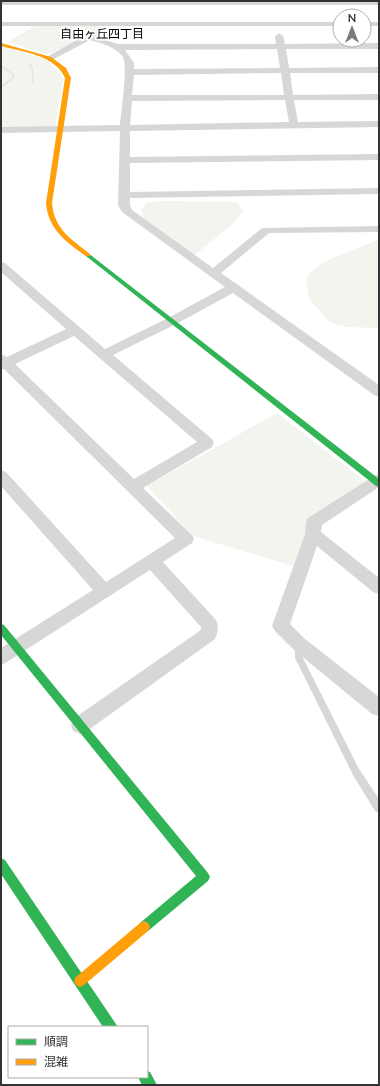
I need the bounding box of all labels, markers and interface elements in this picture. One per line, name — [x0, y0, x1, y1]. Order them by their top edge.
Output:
north arrow — [332, 8, 372, 48]
text: N — [348, 11, 356, 24]
district label: 自由ヶ丘四丁目 — [60, 26, 144, 41]
legend — [8, 1026, 148, 1078]
text: 順調 — [44, 1034, 68, 1049]
text: 混雑 — [44, 1054, 68, 1069]

